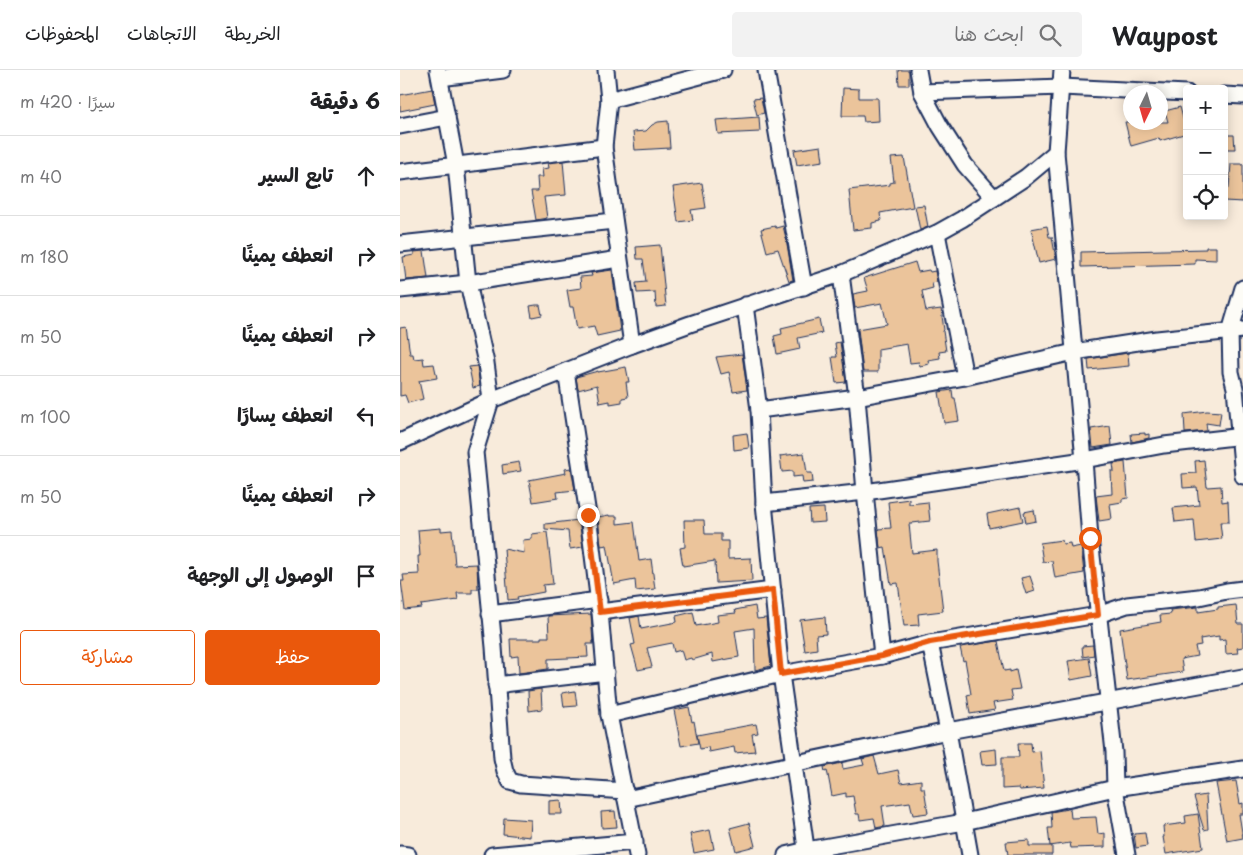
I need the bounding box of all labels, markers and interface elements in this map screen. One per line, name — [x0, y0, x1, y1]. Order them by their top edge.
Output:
search box — [732, 12, 1082, 57]
text: Waypost — [1112, 17, 1218, 53]
text: المحفوظات — [25, 19, 99, 46]
text: الاتجاهات — [127, 19, 197, 46]
text: الخريطة — [225, 19, 281, 46]
text: ابحث هنا — [954, 19, 1024, 47]
icon: search — [1036, 21, 1064, 49]
text: 6 دقيقة — [310, 84, 380, 116]
north arrow — [1123, 85, 1168, 130]
map controls — [1183, 85, 1228, 220]
button: + — [1183, 85, 1228, 130]
text: سيرًا · 420 m — [20, 89, 115, 113]
button: − — [1183, 130, 1228, 175]
text: تابع السير — [259, 160, 333, 188]
icon: ahead — [352, 162, 380, 190]
text: 40 m — [20, 164, 62, 188]
button: locate — [1183, 175, 1228, 220]
text: انعطف يمينًا — [242, 240, 333, 268]
icon: right — [352, 242, 380, 270]
text: 180 m — [20, 244, 69, 268]
text: انعطف يمينًا — [242, 320, 333, 348]
icon: right — [352, 322, 380, 350]
text: 50 m — [20, 324, 62, 348]
text: انعطف يسارًا — [237, 400, 333, 428]
icon: left — [352, 402, 380, 430]
text: 100 m — [20, 404, 70, 428]
text: انعطف يمينًا — [242, 480, 333, 508]
icon: right — [352, 482, 380, 510]
text: 50 m — [20, 484, 62, 508]
route end — [577, 504, 600, 527]
route start — [1079, 527, 1102, 550]
text: الوصول إلى الوجهة — [187, 560, 333, 588]
icon: arrive — [352, 562, 380, 590]
button: مشاركة — [20, 630, 195, 685]
button: حفظ — [205, 630, 380, 685]

